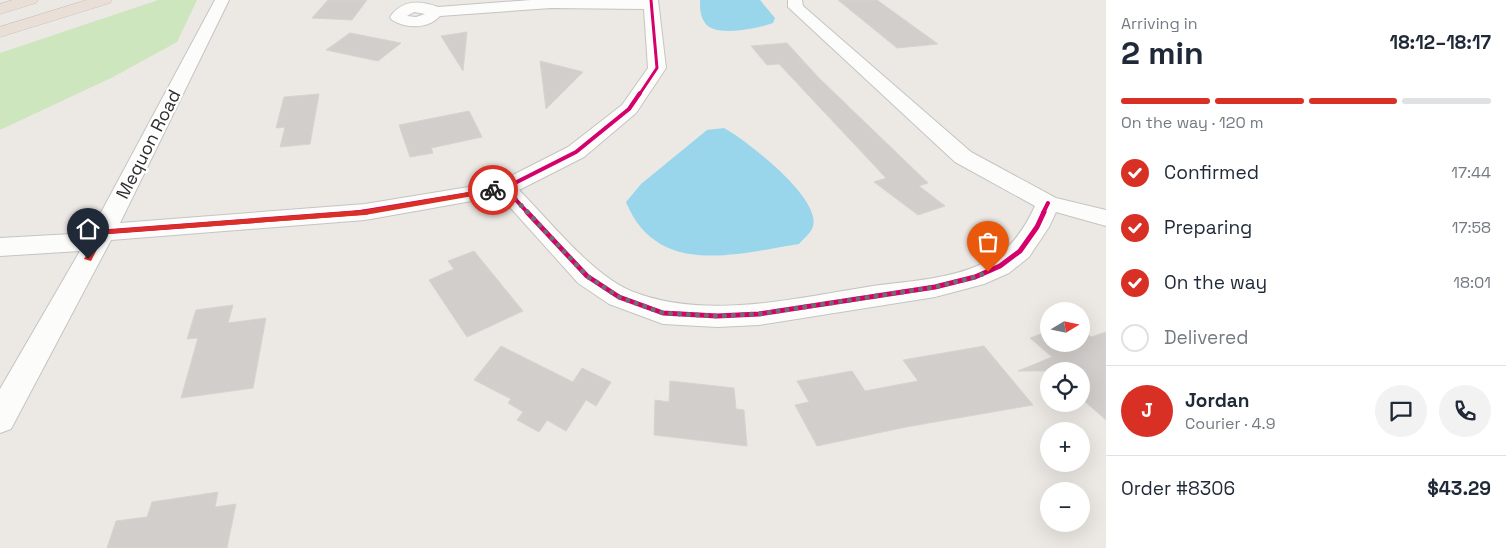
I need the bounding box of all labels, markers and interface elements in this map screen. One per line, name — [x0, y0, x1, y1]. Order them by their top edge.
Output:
text: Arriving in — [1121, 13, 1198, 34]
text: 18:12–18:17 — [1390, 30, 1491, 55]
text: 2 min — [1121, 33, 1204, 73]
street label: Mequon Road — [111, 85, 185, 203]
text: On the way · 120 m — [1121, 112, 1264, 133]
icon: check — [1121, 159, 1149, 187]
text: Confirmed — [1164, 160, 1259, 185]
text: 17:44 — [1451, 162, 1491, 183]
courier — [468, 165, 518, 215]
icon: bike — [479, 176, 507, 204]
pin — [67, 208, 109, 259]
icon: check — [1121, 214, 1149, 242]
icon: home — [74, 215, 102, 243]
text: Preparing — [1164, 215, 1252, 240]
text: 17:58 — [1452, 217, 1491, 238]
pin — [967, 221, 1009, 272]
icon: bag — [974, 228, 1002, 256]
icon: check — [1121, 269, 1149, 297]
text: On the way — [1164, 270, 1267, 295]
text: 18:01 — [1453, 272, 1491, 293]
north arrow — [1040, 302, 1090, 352]
map controls — [1040, 302, 1090, 532]
text: Delivered — [1164, 325, 1249, 350]
button: locate — [1040, 362, 1090, 412]
button: chat — [1375, 385, 1427, 437]
button: phone — [1439, 385, 1491, 437]
text: Jordan — [1185, 388, 1250, 413]
text: J — [1141, 398, 1153, 423]
text: Courier · 4.9 — [1185, 413, 1275, 434]
button: + — [1040, 422, 1090, 472]
text: Order #8306 — [1121, 476, 1235, 501]
text: $43.29 — [1427, 476, 1491, 501]
button: − — [1040, 482, 1090, 532]

